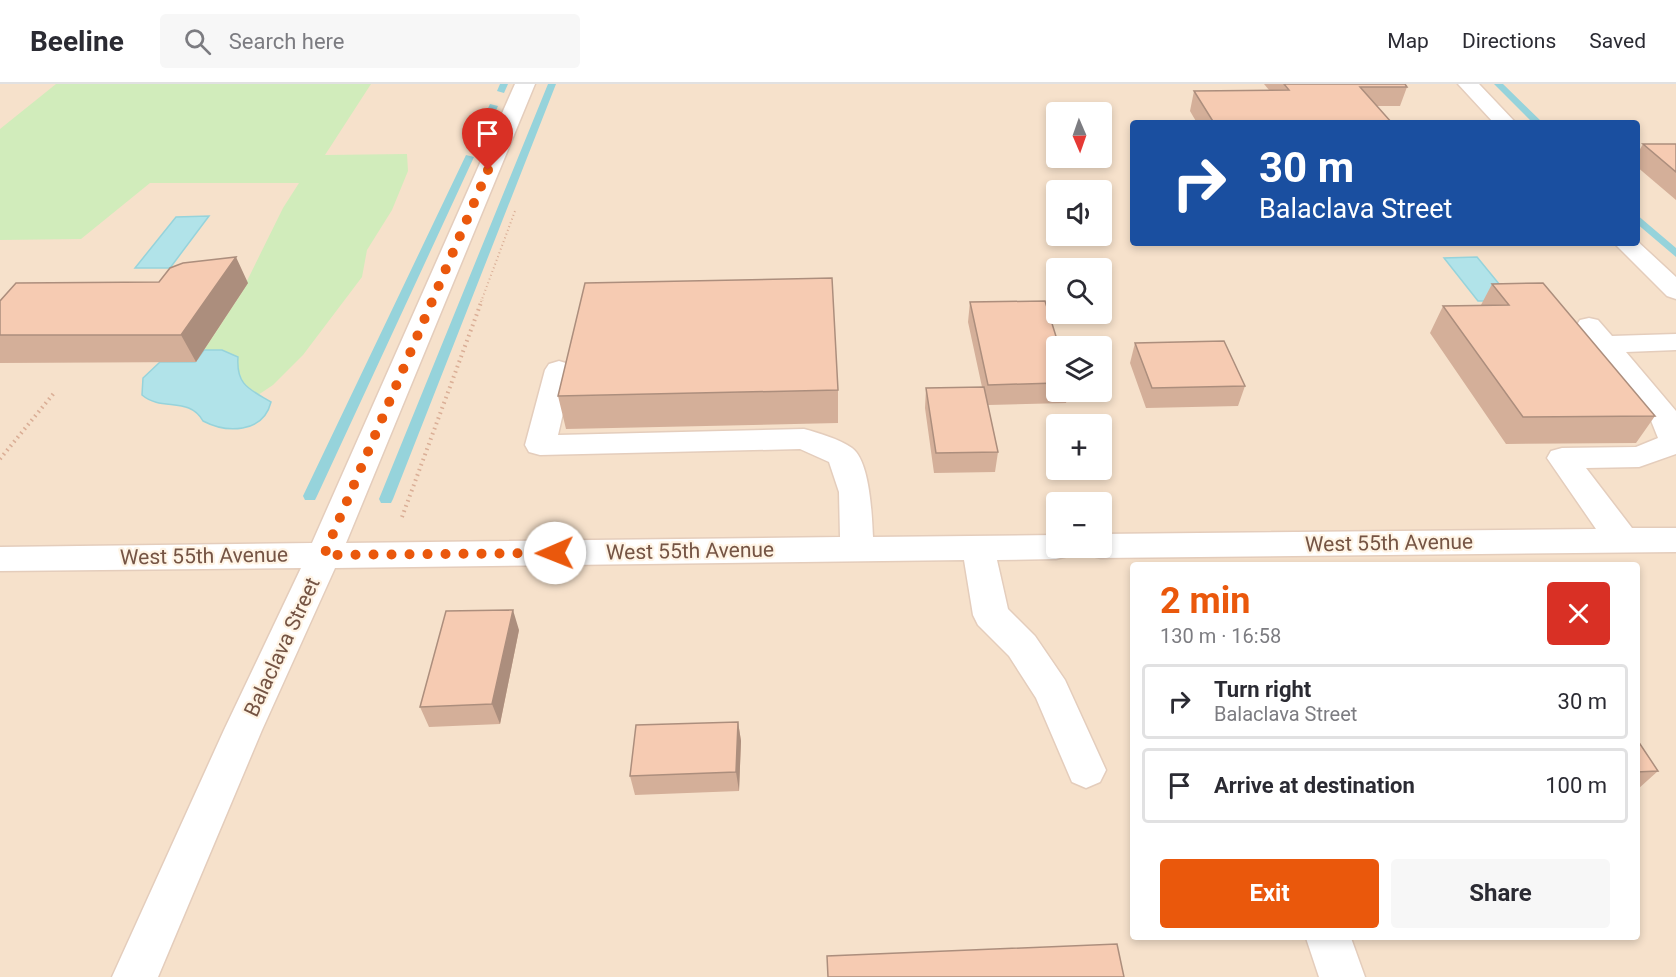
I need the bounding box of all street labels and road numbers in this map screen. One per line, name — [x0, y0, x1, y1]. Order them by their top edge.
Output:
street label: West 55th Avenue — [1305, 530, 1473, 556]
street label: West 55th Avenue — [606, 538, 774, 564]
street label: West 55th Avenue — [120, 543, 288, 569]
street label: Balaclava Street — [239, 574, 325, 720]

